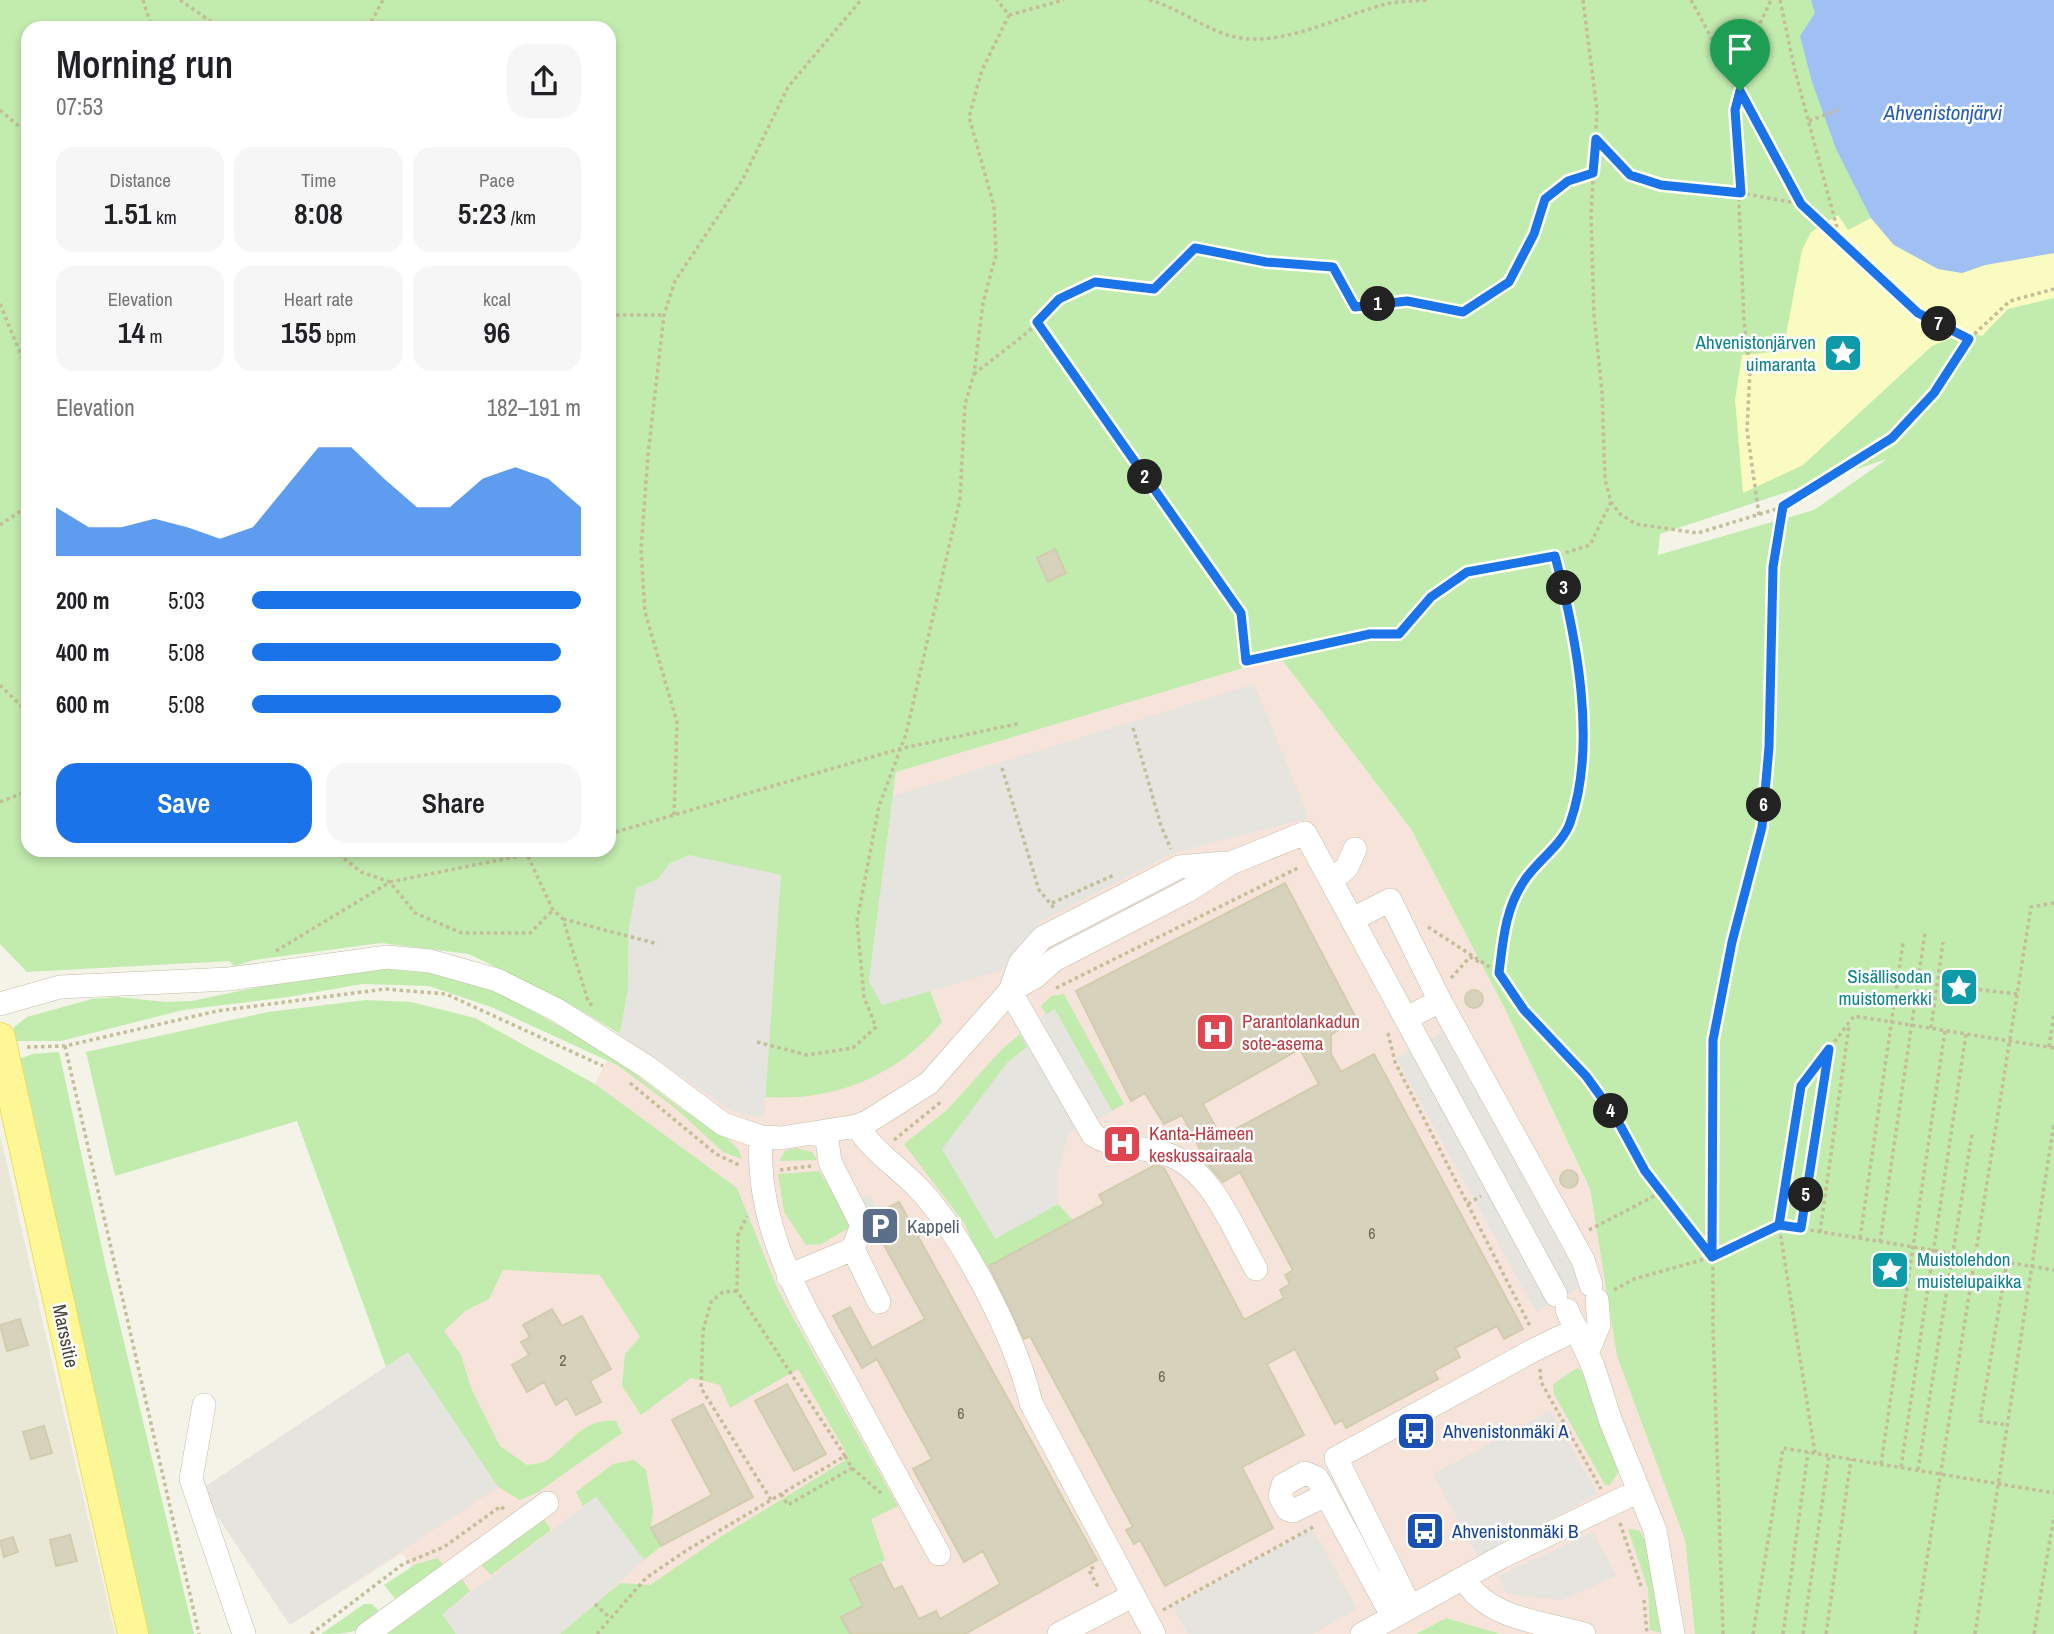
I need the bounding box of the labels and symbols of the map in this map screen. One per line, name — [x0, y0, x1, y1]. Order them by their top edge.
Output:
pin — [1710, 19, 1770, 91]
water label: Ahvenistonjärvi — [1883, 98, 2003, 127]
pin: 1 — [1360, 286, 1396, 322]
pin: 7 — [1922, 306, 1956, 342]
place label: Ahvenistonjärven uimaranta — [1695, 329, 1816, 377]
place icon: Ahvenistonjärven uimaranta — [1822, 332, 1864, 374]
pin: 2 — [1128, 460, 1162, 494]
pin: 3 — [1546, 570, 1582, 606]
pin: 6 — [1746, 788, 1782, 822]
place label: Sisällisodan muistomerkki — [1839, 963, 1932, 1011]
place icon: Sisällisodan muistomerkki — [1938, 966, 1980, 1008]
place label: Parantolankadun sote-asema — [1242, 1008, 1360, 1056]
hospital icon: Parantolankadun sote-asema — [1194, 1011, 1236, 1053]
pin: 4 — [1594, 1094, 1628, 1128]
place label: Kanta-Hämeen keskussairaala — [1149, 1120, 1254, 1168]
hospital icon: Kanta-Hämeen keskussairaala — [1101, 1123, 1143, 1165]
pin: 5 — [1788, 1178, 1824, 1212]
parking icon: Kappeli — [859, 1205, 901, 1247]
place label: Kappeli — [907, 1213, 960, 1239]
house number: 6 — [1368, 1222, 1376, 1244]
place label: Muistolehdon muistelupaikka — [1917, 1246, 2022, 1294]
place icon: Muistolehdon muistelupaikka — [1869, 1249, 1911, 1291]
street label: Marssitie — [47, 1302, 85, 1370]
house number: 2 — [559, 1349, 567, 1371]
house number: 6 — [1158, 1365, 1166, 1387]
house number: 6 — [957, 1402, 965, 1424]
bus stop icon: Ahvenistonmäki A — [1395, 1410, 1437, 1452]
place label: Ahvenistonmäki A — [1442, 1418, 1569, 1444]
bus stop icon: Ahvenistonmäki B — [1404, 1510, 1446, 1552]
place label: Ahvenistonmäki B — [1451, 1518, 1578, 1544]

